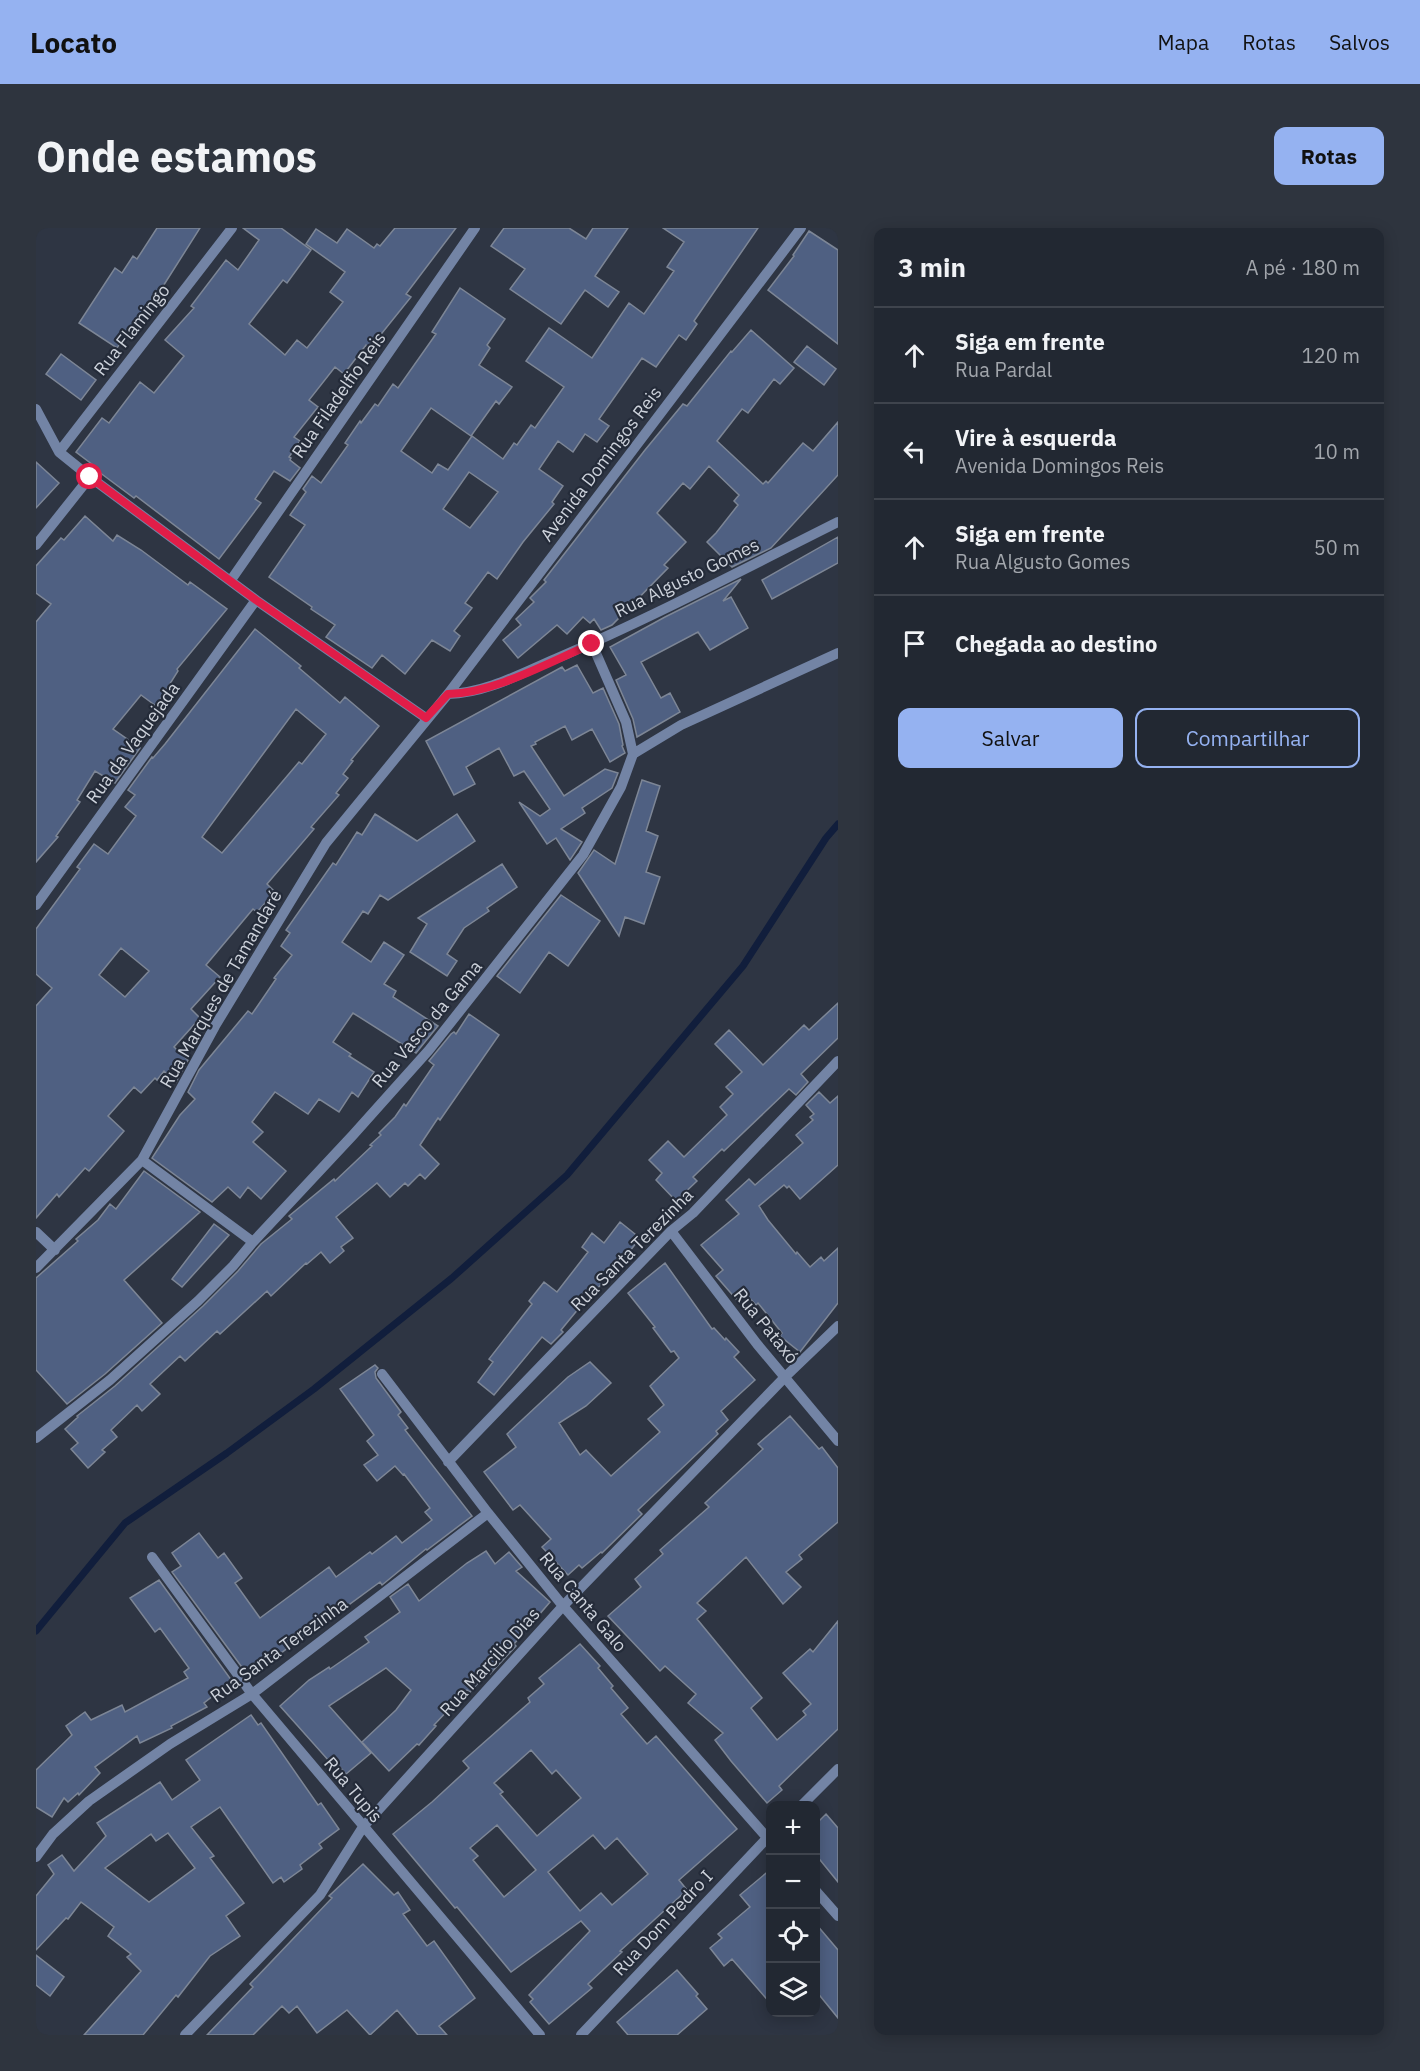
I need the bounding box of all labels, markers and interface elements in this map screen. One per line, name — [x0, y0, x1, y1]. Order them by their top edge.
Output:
text: Locato — [30, 24, 117, 61]
text: Mapa — [1158, 28, 1209, 56]
text: Rotas — [1242, 28, 1296, 56]
text: Salvos — [1329, 28, 1390, 56]
button: Rotas — [1274, 127, 1384, 185]
text: Onde estamos — [36, 129, 317, 184]
text: 3 min — [898, 250, 966, 284]
text: A pé · 180 m — [1246, 254, 1360, 281]
street label: Rua Flamingo — [89, 279, 175, 380]
street label: Rua Filadelfio Reis — [286, 327, 391, 462]
text: Siga em frente — [955, 327, 1105, 356]
icon: ahead — [898, 339, 931, 372]
text: 120 m — [1302, 342, 1360, 369]
text: Rua Pardal — [955, 356, 1052, 383]
street label: Avenida Domingos Reis — [535, 382, 666, 546]
text: Vire à esquerda — [955, 423, 1117, 452]
icon: left — [898, 435, 931, 468]
text: 10 m — [1314, 438, 1360, 465]
text: Avenida Domingos Reis — [955, 452, 1164, 479]
route start — [76, 463, 102, 489]
text: Siga em frente — [955, 519, 1105, 548]
icon: ahead — [898, 531, 931, 564]
street label: Rua Algusto Gomes — [611, 533, 763, 622]
text: 50 m — [1314, 534, 1360, 561]
text: Rua Algusto Gomes — [955, 548, 1130, 575]
icon: arrive — [898, 627, 931, 660]
text: Chegada ao destino — [955, 629, 1158, 658]
route end — [578, 630, 604, 656]
street label: Rua da Vaquejada — [81, 677, 185, 808]
button: Salvar — [898, 708, 1123, 768]
button: Compartilhar — [1135, 708, 1360, 768]
street label: Rua Marques de Tamandaré — [154, 885, 287, 1092]
street label: Rua Vasco da Gama — [367, 955, 487, 1092]
street label: Rua Santa Terezinha — [565, 1183, 698, 1316]
street label: Rua Pataxó — [729, 1283, 804, 1368]
street label: Rua Canta Galo — [535, 1547, 632, 1657]
street label: Rua Santa Terezinha — [205, 1592, 352, 1707]
street label: Rua Marcilio Dias — [435, 1602, 545, 1721]
street label: Rua Tupis — [319, 1752, 388, 1827]
map controls — [766, 1801, 820, 2017]
button: + — [766, 1801, 820, 1855]
button: − — [766, 1855, 820, 1909]
street label: Rua Dom Pedro I — [608, 1865, 718, 1980]
button: locate — [766, 1909, 820, 1963]
button: layers — [766, 1963, 820, 2017]

